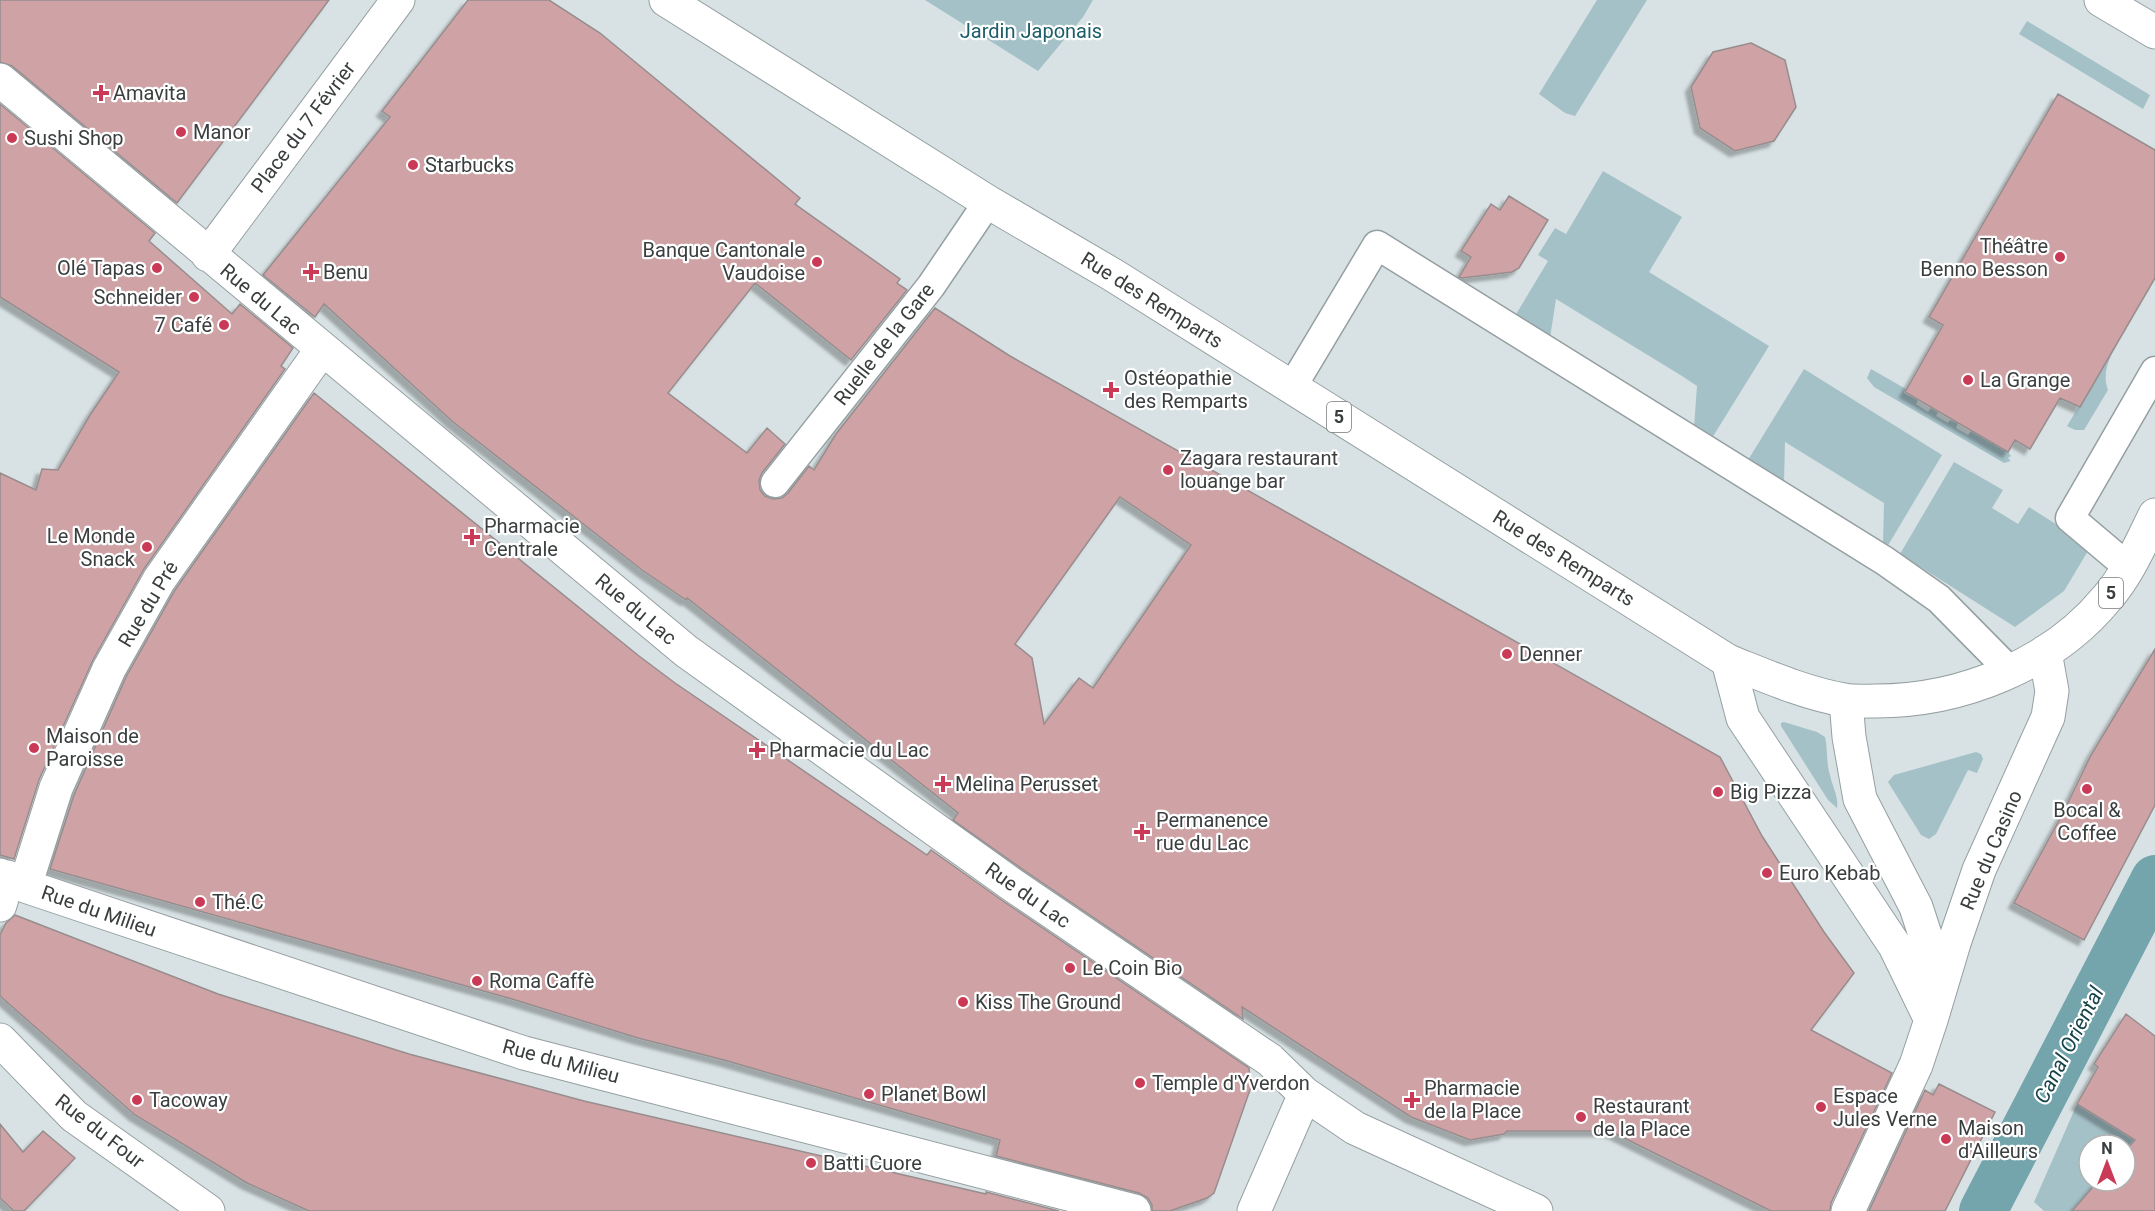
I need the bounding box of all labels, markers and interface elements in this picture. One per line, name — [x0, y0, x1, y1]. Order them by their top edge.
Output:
park label: Jardin Japonais — [960, 19, 1102, 43]
street label: Place du 7 Février — [246, 57, 360, 197]
place label: Amavita — [113, 81, 186, 105]
marker: Amavita — [94, 86, 108, 100]
place label: Manor — [193, 120, 251, 144]
marker: Manor — [174, 125, 188, 139]
place label: Sushi Shop — [24, 126, 124, 150]
marker: Sushi Shop — [5, 131, 19, 145]
place label: Starbucks — [425, 153, 514, 177]
marker: Starbucks — [406, 158, 420, 172]
place label: Théâtre Benno Besson — [1920, 234, 2048, 281]
place label: Banque Cantonale Vaudoise — [643, 238, 805, 285]
street label: Rue des Remparts — [1077, 247, 1227, 353]
marker: Théâtre Benno Besson — [2053, 250, 2067, 264]
marker: Banque Cantonale Vaudoise — [810, 255, 824, 269]
place label: Olé Tapas — [57, 256, 145, 280]
street label: Rue du Lac — [216, 258, 306, 340]
place label: Benu — [323, 260, 368, 284]
marker: Olé Tapas — [150, 261, 164, 275]
marker: Benu — [304, 265, 318, 279]
street label: Ruelle de la Gare — [829, 278, 939, 410]
place label: Schneider — [93, 285, 182, 309]
marker: Schneider — [187, 290, 201, 304]
place label: 7 Café — [155, 313, 212, 337]
marker: 7 Café — [217, 318, 231, 332]
place label: Ostéopathie des Remparts — [1124, 366, 1248, 413]
place label: La Grange — [1980, 368, 2070, 392]
marker: La Grange — [1961, 373, 1975, 387]
marker: Ostéopathie des Remparts — [1102, 381, 1120, 399]
road number: 5 — [1327, 402, 1351, 432]
place label: Zagara restaurant louange bar — [1180, 446, 1338, 493]
marker: Zagara restaurant louange bar — [1161, 463, 1175, 477]
street label: Rue des Remparts — [1489, 505, 1639, 611]
place label: Pharmacie Centrale — [484, 514, 580, 561]
place label: Le Monde Snack — [47, 524, 136, 571]
marker: Pharmacie Centrale — [465, 530, 479, 544]
marker: Le Monde Snack — [140, 540, 154, 554]
street label: Rue du Pré — [113, 557, 183, 651]
street label: Rue du Lac — [591, 568, 681, 650]
road number: 5 — [2099, 578, 2123, 608]
place label: Denner — [1519, 642, 1582, 666]
marker: Denner — [1500, 647, 1514, 661]
place label: Maison de Paroisse — [46, 724, 139, 771]
place label: Pharmacie du Lac — [769, 738, 929, 762]
marker: Maison de Paroisse — [27, 741, 41, 755]
marker: Pharmacie du Lac — [750, 743, 764, 757]
place label: Melina Perusset — [955, 772, 1098, 796]
marker: Melina Perusset — [936, 777, 950, 791]
place label: Big Pizza — [1730, 780, 1812, 804]
marker: Bocal & Coffee — [2080, 782, 2094, 796]
marker: Big Pizza — [1711, 785, 1725, 799]
street label: Rue du Casino — [1955, 787, 2027, 913]
place label: Bocal & Coffee — [2053, 798, 2121, 845]
place label: Permanence rue du Lac — [1156, 808, 1268, 855]
marker: Permanence rue du Lac — [1133, 823, 1151, 841]
street label: Rue du Lac — [981, 857, 1075, 933]
place label: Euro Kebab — [1779, 861, 1880, 885]
marker: Euro Kebab — [1760, 866, 1774, 880]
street label: Rue du Milieu — [38, 880, 160, 942]
place label: Thé.C — [212, 890, 264, 914]
marker: Thé.C — [193, 895, 207, 909]
place label: Le Coin Bio — [1082, 956, 1182, 980]
marker: Le Coin Bio — [1063, 961, 1077, 975]
place label: Roma Caffè — [489, 969, 594, 993]
marker: Roma Caffè — [470, 974, 484, 988]
water label: Canal Oriental — [2029, 982, 2109, 1107]
place label: Kiss The Ground — [975, 990, 1121, 1014]
marker: Kiss The Ground — [956, 995, 970, 1009]
street label: Rue du Milieu — [500, 1034, 622, 1088]
place label: Temple d'Yverdon — [1152, 1071, 1310, 1095]
marker: Temple d'Yverdon — [1133, 1076, 1147, 1090]
place label: Pharmacie de la Place — [1424, 1076, 1521, 1123]
place label: Planet Bowl — [881, 1082, 986, 1106]
place label: Espace Jules Verne — [1833, 1084, 1937, 1131]
marker: Planet Bowl — [862, 1087, 876, 1101]
place label: Tacoway — [149, 1088, 228, 1112]
street label: Rue du Four — [51, 1089, 149, 1173]
marker: Tacoway — [130, 1093, 144, 1107]
marker: Pharmacie de la Place — [1405, 1093, 1419, 1107]
place label: Restaurant de la Place — [1593, 1094, 1690, 1141]
marker: Espace Jules Verne — [1814, 1100, 1828, 1114]
marker: Restaurant de la Place — [1574, 1110, 1588, 1124]
place label: Maison d'Ailleurs — [1958, 1116, 2038, 1163]
marker: Maison d'Ailleurs — [1939, 1132, 1953, 1146]
north arrow — [2077, 1133, 2137, 1193]
text: N — [2101, 1139, 2113, 1158]
place label: Batti Cuore — [823, 1151, 922, 1175]
marker: Batti Cuore — [804, 1156, 818, 1170]

